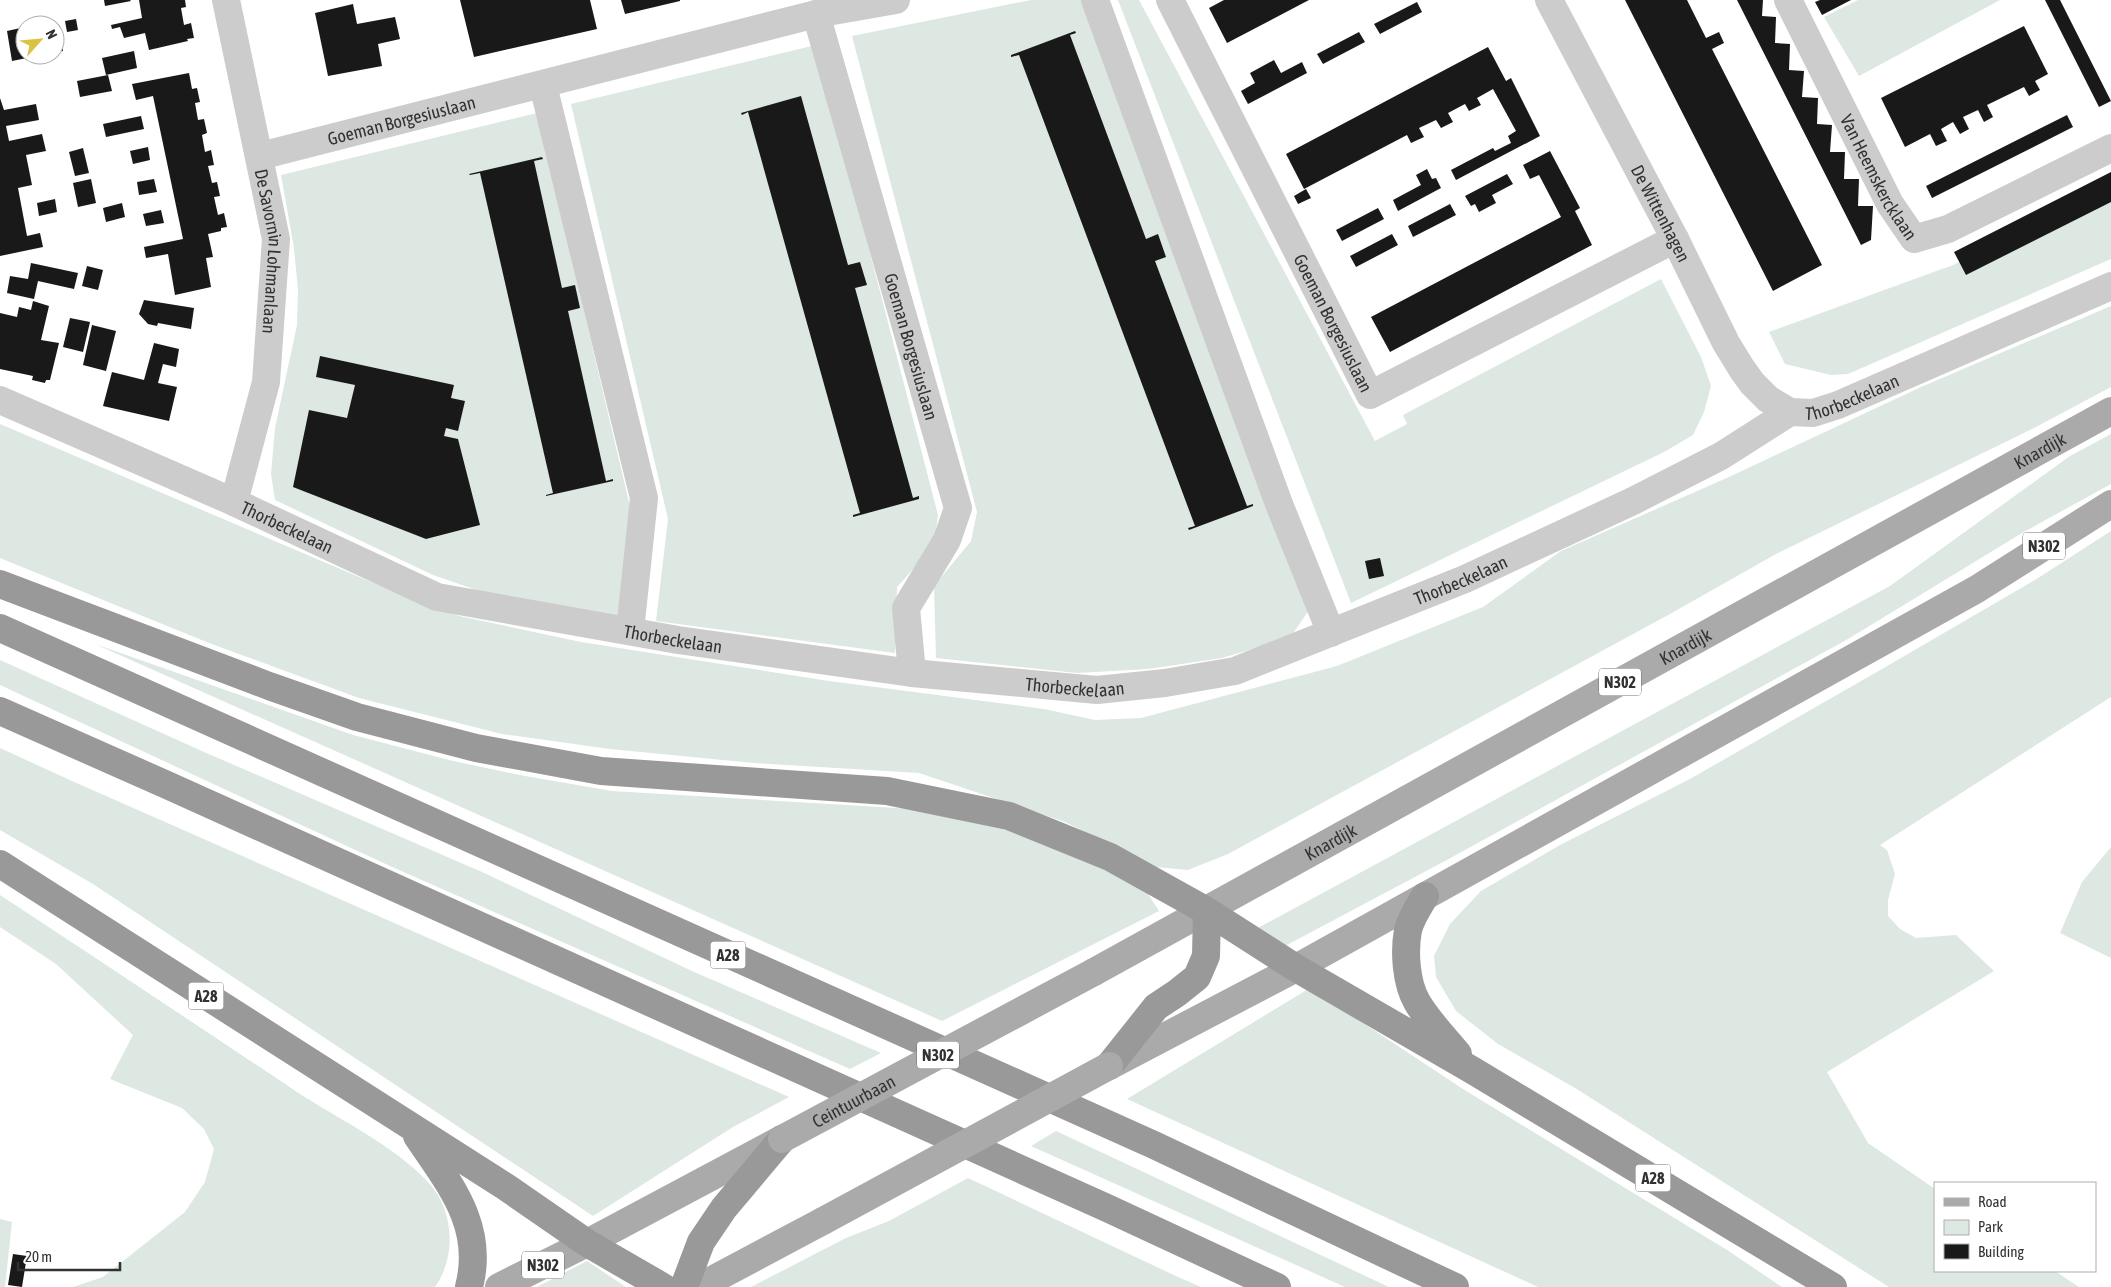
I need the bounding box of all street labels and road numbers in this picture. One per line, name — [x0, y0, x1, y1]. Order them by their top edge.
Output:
street label: Goeman Borgesiuslaan — [325, 91, 478, 149]
street label: Van Heemskercklaan — [1836, 111, 1922, 244]
street label: De Wittenhagen — [1627, 161, 1695, 265]
street label: De Savornin Lohmanlaan — [251, 167, 287, 334]
street label: Goeman Borgesiuslaan — [1290, 250, 1377, 395]
street label: Goeman Borgesiuslaan — [881, 271, 943, 422]
street label: Thorbeckelaan — [1805, 369, 1902, 423]
street label: Knardijk — [2010, 428, 2069, 473]
street label: Thorbeckelaan — [238, 496, 337, 557]
road number: N302 — [2023, 532, 2065, 560]
street label: Thorbeckelaan — [1411, 550, 1511, 609]
street label: Thorbeckelaan — [622, 620, 724, 657]
street label: Knardijk — [1655, 623, 1715, 669]
road number: N302 — [1599, 669, 1641, 696]
street label: Thorbeckelaan — [1024, 673, 1125, 701]
street label: Knardijk — [1301, 819, 1360, 864]
road number: A28 — [710, 942, 746, 968]
road number: A28 — [188, 982, 224, 1009]
road number: N302 — [917, 1042, 959, 1068]
street label: Ceintuurbaan — [808, 1070, 899, 1132]
road number: A28 — [1636, 1164, 1670, 1192]
road number: N302 — [522, 1252, 564, 1278]

